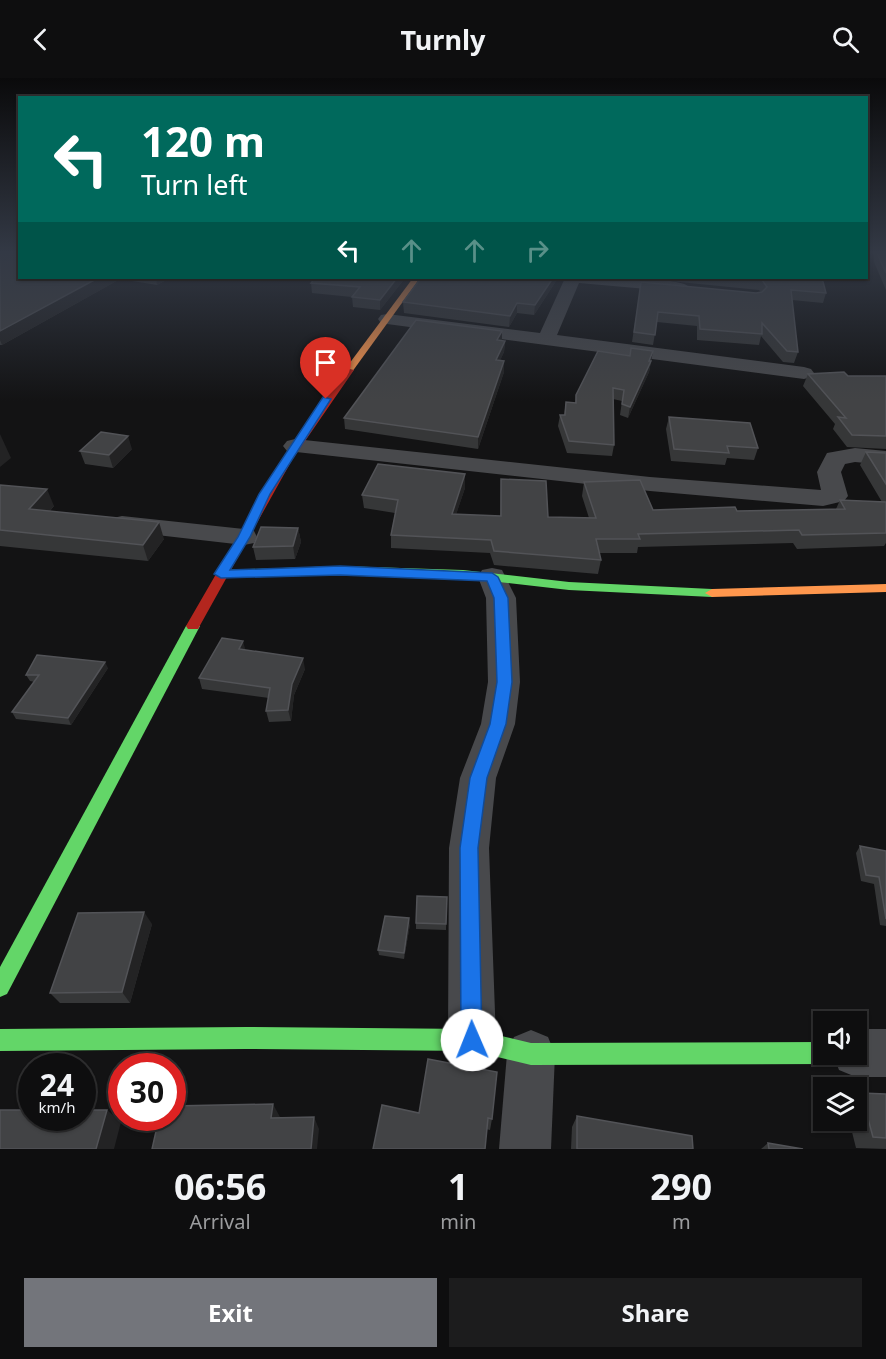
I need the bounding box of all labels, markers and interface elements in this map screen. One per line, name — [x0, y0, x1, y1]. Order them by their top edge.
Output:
text: Turnly — [401, 21, 485, 58]
icon: back — [24, 23, 57, 56]
icon: search — [829, 23, 862, 56]
text: 120 m — [141, 112, 265, 169]
icon: left — [42, 120, 120, 198]
text: Turn left — [141, 166, 247, 203]
icon: left — [332, 234, 365, 267]
icon: ahead — [395, 234, 428, 267]
icon: ahead — [458, 234, 491, 267]
icon: right — [521, 234, 554, 267]
pin — [300, 337, 351, 399]
icon: arrive — [309, 346, 342, 379]
position arrow — [440, 1008, 504, 1072]
map controls — [813, 1011, 867, 1131]
button: sound — [813, 1011, 867, 1065]
speed limit sign: 30 — [108, 1053, 186, 1131]
text: 24 — [40, 1064, 74, 1105]
button: layers — [813, 1077, 867, 1131]
text: km/h — [39, 1097, 75, 1117]
text: 06:56 — [174, 1162, 266, 1211]
text: 1 — [448, 1162, 469, 1211]
text: 290 — [650, 1162, 712, 1211]
text: Arrival — [190, 1208, 251, 1235]
text: min — [440, 1208, 476, 1235]
text: m — [672, 1208, 691, 1235]
button: Exit — [24, 1278, 437, 1347]
button: Share — [449, 1278, 862, 1347]

